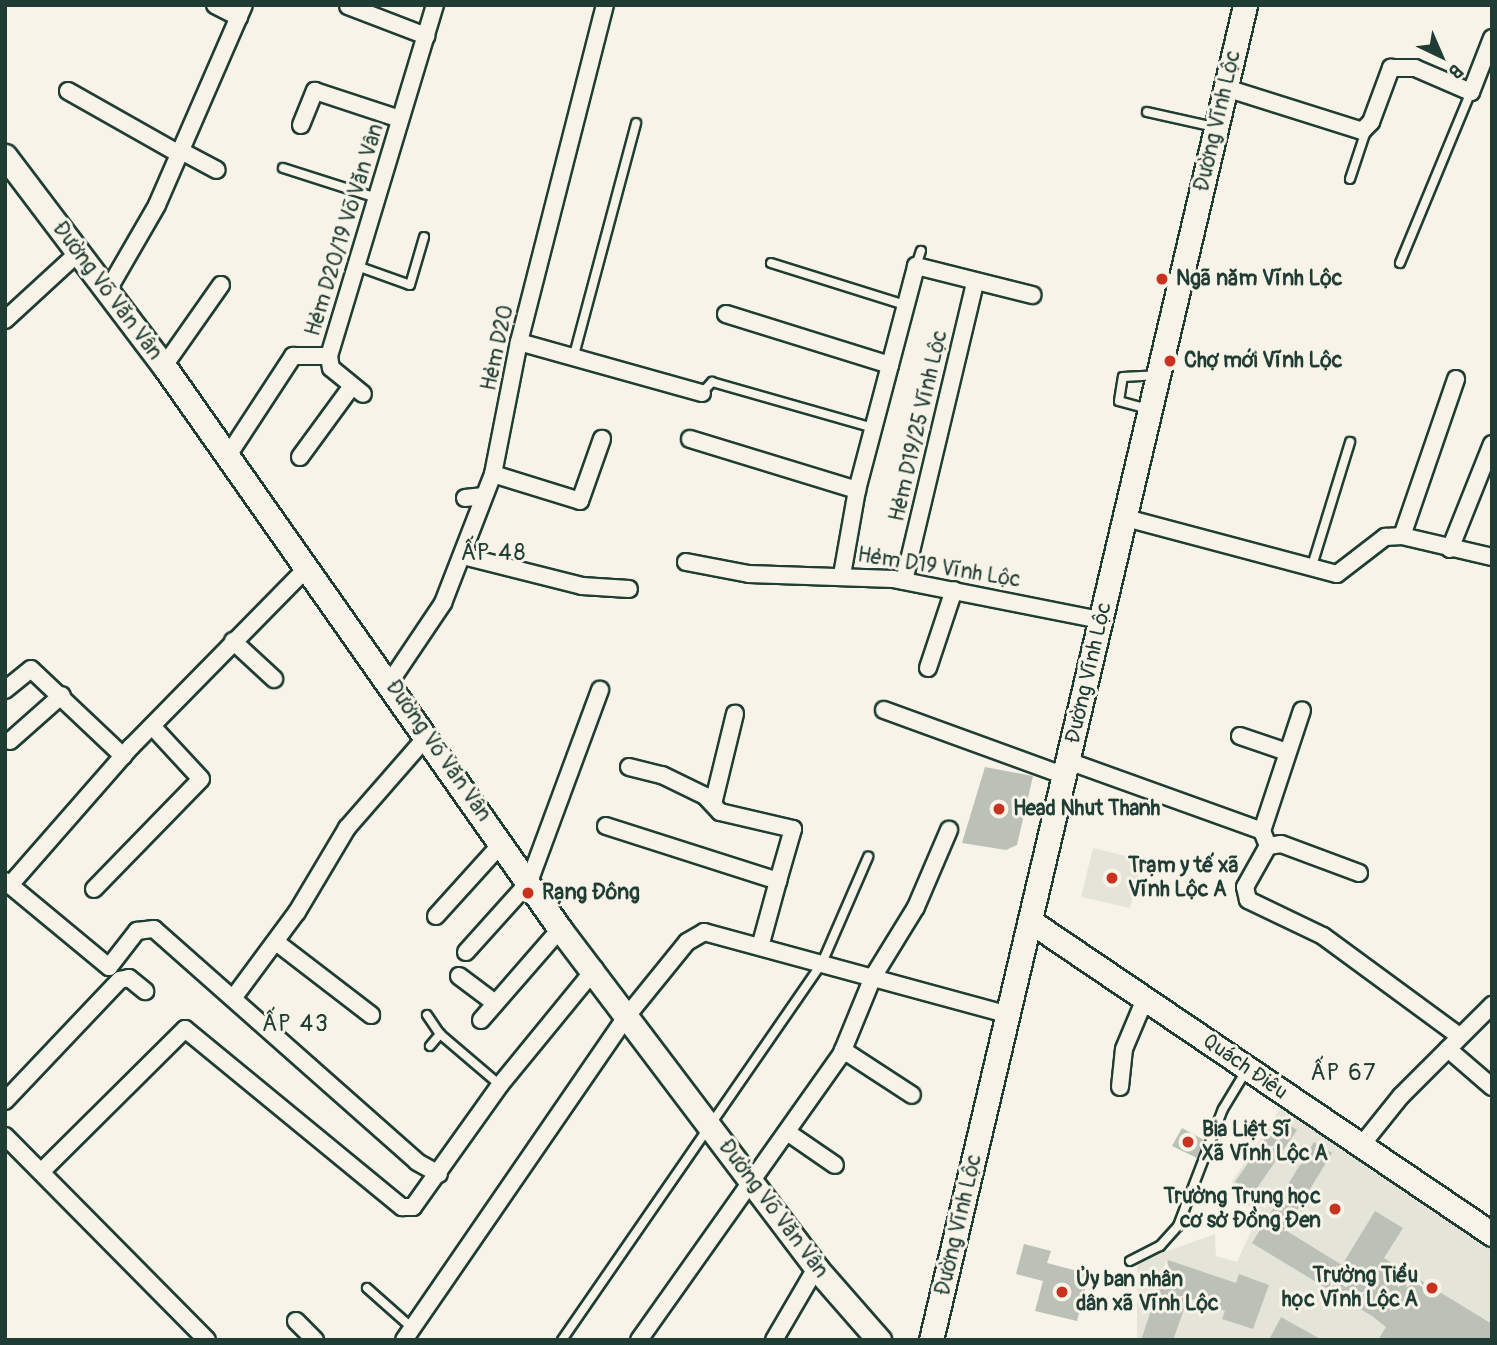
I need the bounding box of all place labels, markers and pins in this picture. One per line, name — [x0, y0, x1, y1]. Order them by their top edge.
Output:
place label: Ngã năm Vĩnh Lộc — [1176, 266, 1342, 292]
marker: Ngã năm Vĩnh Lộc — [1154, 271, 1170, 287]
place label: Chợ mới Vĩnh Lộc — [1184, 348, 1342, 374]
marker: Chợ mới Vĩnh Lộc — [1162, 353, 1178, 369]
place label: Head Nhut Thanh — [1013, 796, 1160, 822]
marker: Head Nhut Thanh — [991, 801, 1007, 817]
place label: Trạm y tế xã Vĩnh Lộc A — [1128, 853, 1239, 903]
marker: Trạm y tế xã Vĩnh Lộc A — [1102, 868, 1122, 888]
place label: Rạng Đông — [542, 880, 640, 906]
marker: Rạng Đông — [520, 885, 536, 901]
place label: Bia Liệt Sĩ Xã Vĩnh Lộc A — [1202, 1117, 1328, 1167]
marker: Bia Liệt Sĩ Xã Vĩnh Lộc A — [1180, 1134, 1196, 1150]
place label: Trường Trung học cơ sở Đồng Đen — [1164, 1184, 1321, 1234]
marker: Trường Trung học cơ sở Đồng Đen — [1327, 1201, 1343, 1217]
place label: Trường Tiểu học Vĩnh Lộc A — [1282, 1263, 1418, 1313]
place label: Ủy ban nhân dân xã Vĩnh Lộc — [1076, 1267, 1219, 1317]
marker: Trường Tiểu học Vĩnh Lộc A — [1424, 1280, 1440, 1296]
marker: Ủy ban nhân dân xã Vĩnh Lộc — [1054, 1284, 1070, 1300]

